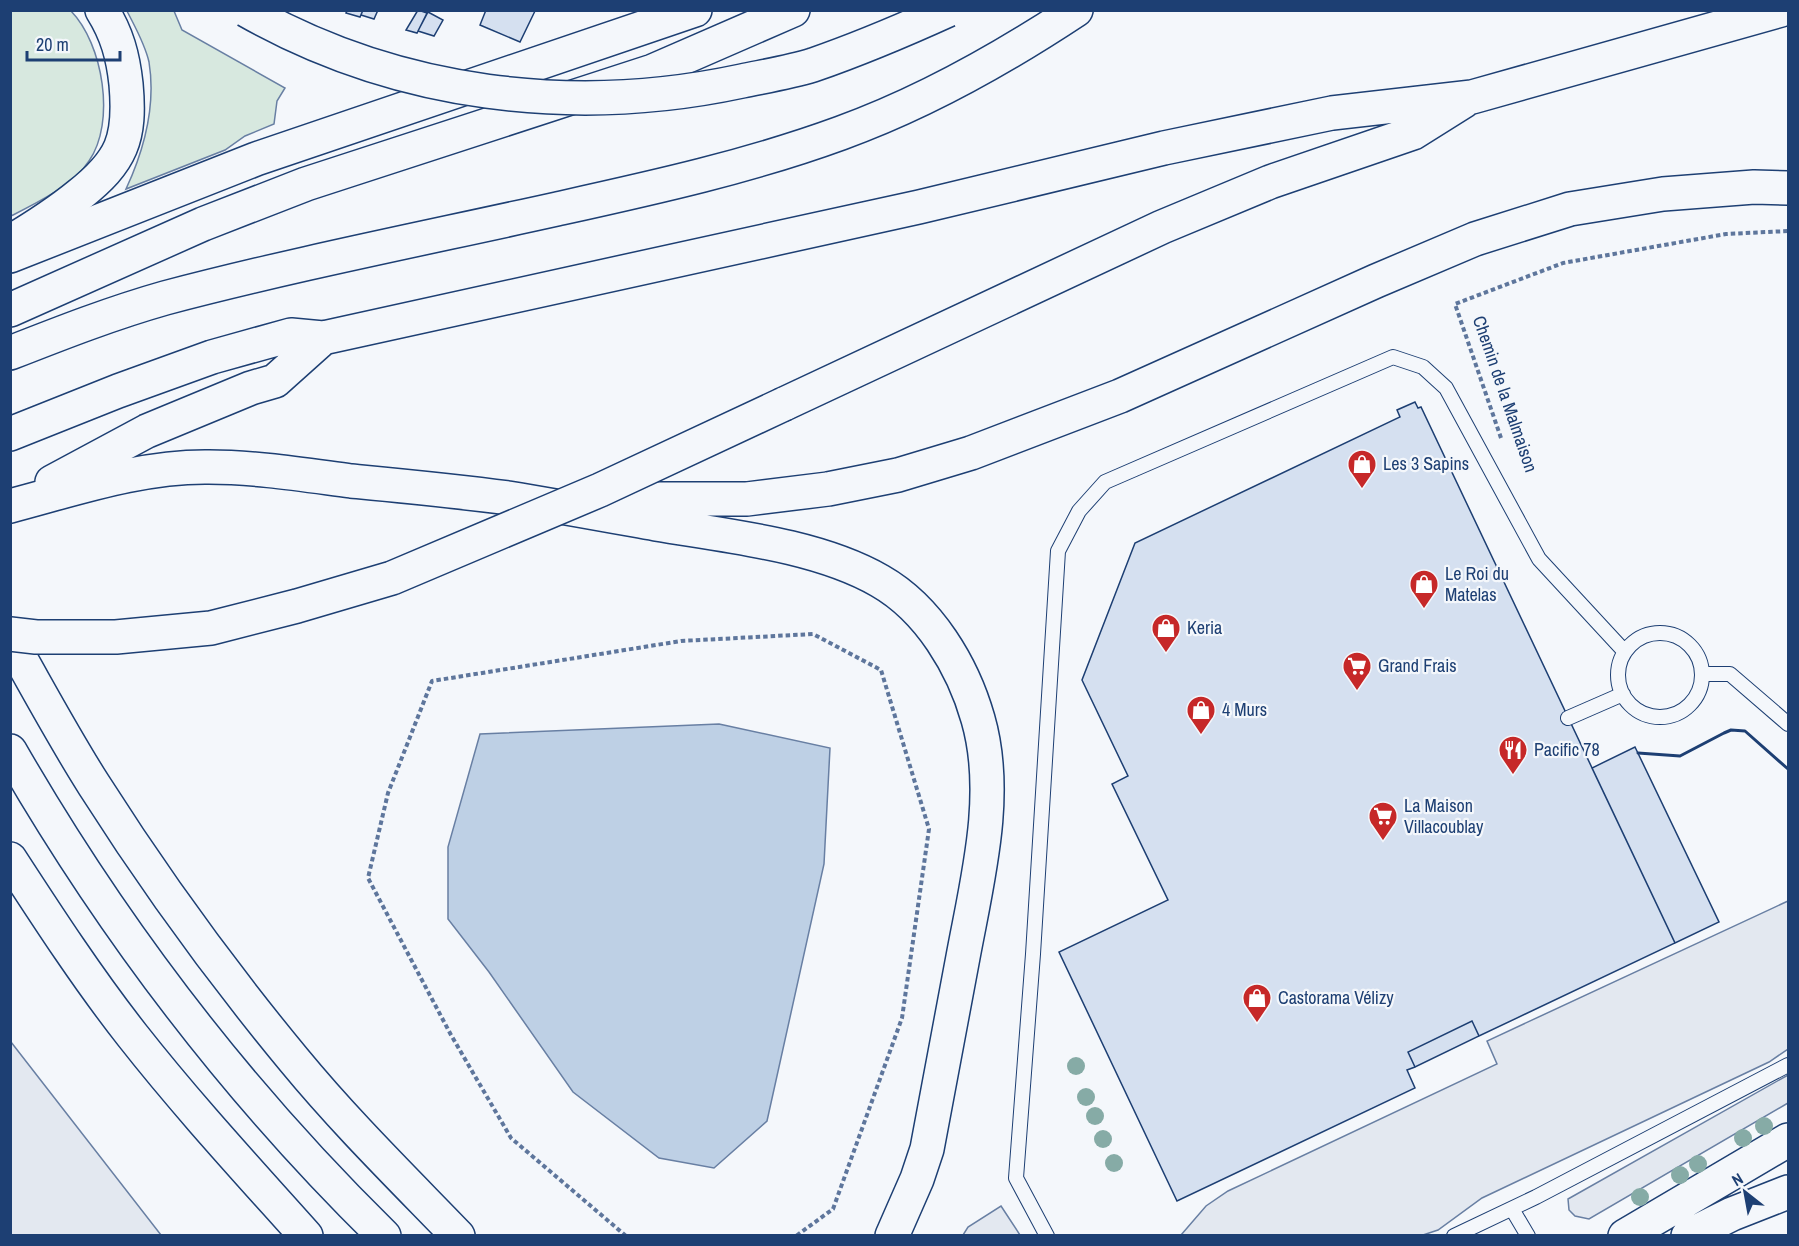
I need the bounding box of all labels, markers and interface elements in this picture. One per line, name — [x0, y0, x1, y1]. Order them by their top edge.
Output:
scale bar — [27, 24, 120, 62]
text: 20 m — [36, 32, 69, 57]
street label: Chemin de la Malmaison — [1467, 312, 1544, 475]
shop icon: Les 3 Sapins — [1346, 448, 1378, 490]
place label: Les 3 Sapins — [1383, 451, 1469, 476]
place label: Le Roi du Matelas — [1445, 561, 1509, 607]
shop icon: Le Roi du Matelas — [1408, 568, 1440, 610]
shop icon: Keria — [1150, 612, 1182, 654]
place label: Keria — [1187, 615, 1222, 640]
supermarket icon: Grand Frais — [1341, 650, 1373, 692]
place label: Grand Frais — [1378, 653, 1457, 678]
shop icon: 4 Murs — [1185, 694, 1217, 736]
place label: 4 Murs — [1222, 697, 1267, 722]
restaurant icon: Pacific 78 — [1497, 734, 1529, 776]
place label: Pacific 78 — [1534, 737, 1600, 762]
place label: La Maison Villacoublay — [1404, 793, 1484, 839]
supermarket icon: La Maison Villacoublay — [1367, 800, 1399, 842]
shop icon: Castorama Vélizy — [1241, 982, 1273, 1024]
place label: Castorama Vélizy — [1278, 985, 1394, 1010]
north arrow — [1715, 1162, 1775, 1222]
text: N — [1728, 1167, 1747, 1191]

